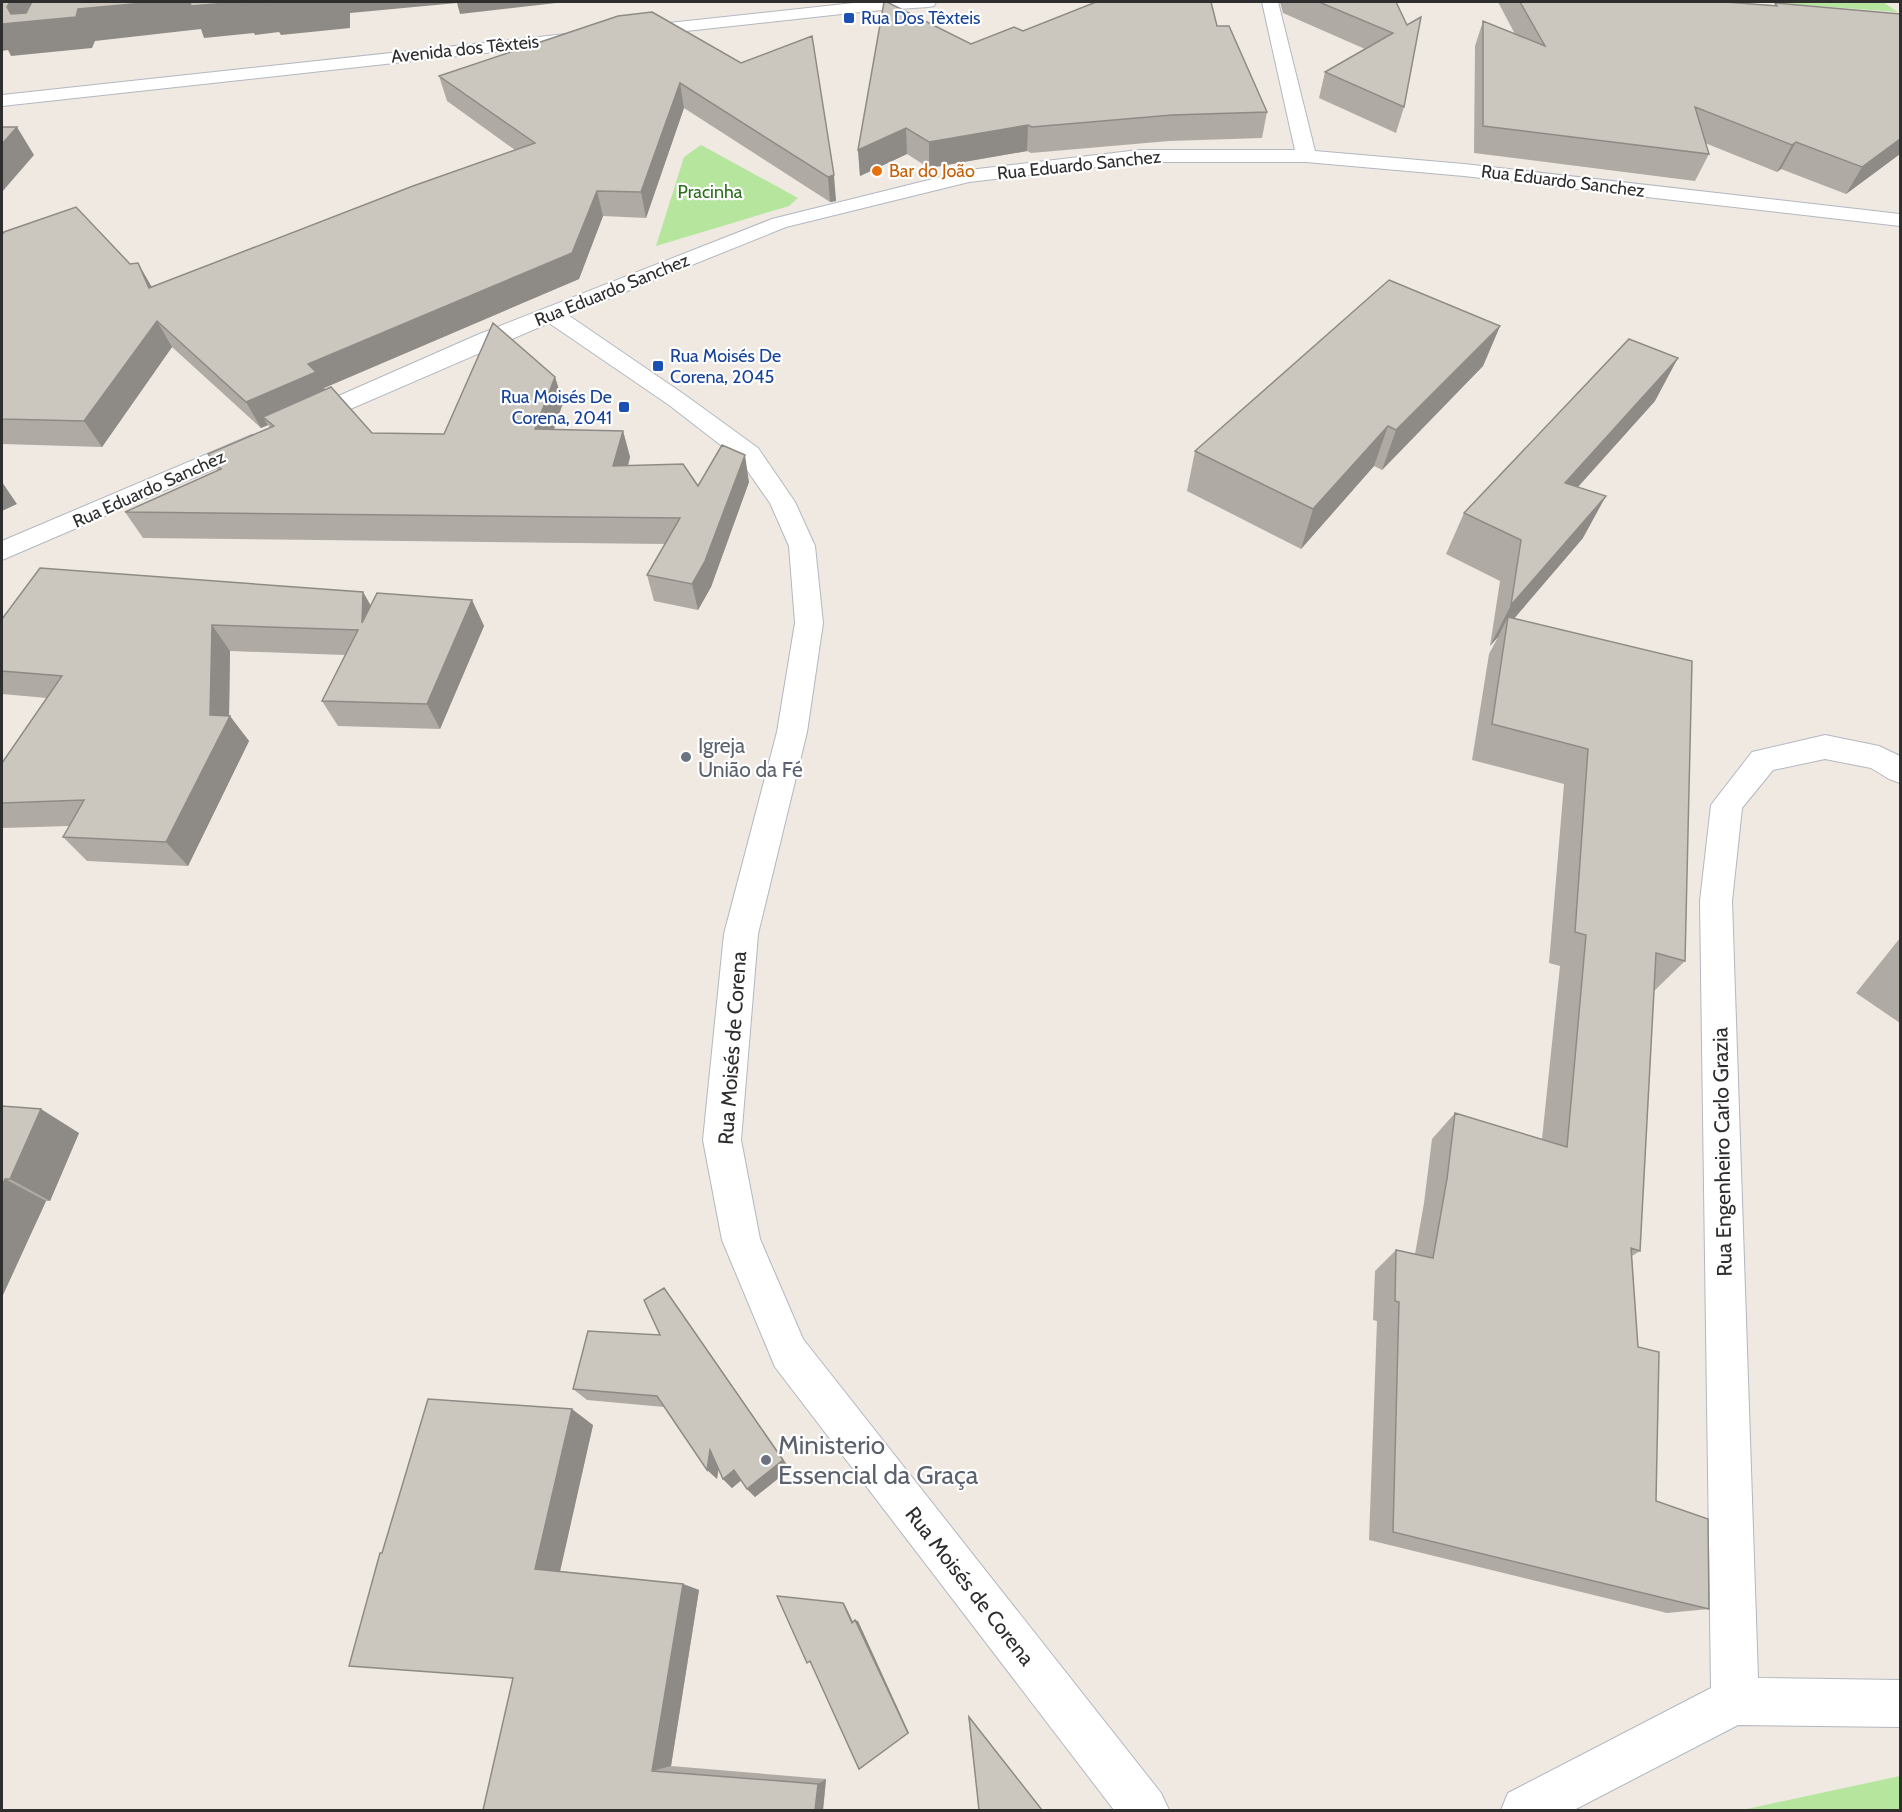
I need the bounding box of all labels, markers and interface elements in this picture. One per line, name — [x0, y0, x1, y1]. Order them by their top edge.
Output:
place label: Rua Dos Têxteis — [861, 7, 980, 29]
marker: Rua Dos Têxteis — [842, 11, 856, 25]
street label: Avenida dos Têxteis — [390, 30, 540, 68]
street label: Rua Eduardo Sanchez — [996, 145, 1163, 185]
place label: Bar do João — [889, 160, 975, 182]
street label: Rua Eduardo Sanchez — [1480, 160, 1647, 202]
marker: Bar do João — [870, 164, 884, 178]
park label: Pracinha — [678, 181, 743, 203]
street label: Rua Eduardo Sanchez — [532, 249, 693, 331]
place label: Rua Moisés De Corena, 2045 — [670, 345, 781, 388]
marker: Rua Moisés De Corena, 2045 — [651, 359, 665, 373]
place label: Rua Moisés De Corena, 2041 — [501, 386, 612, 429]
marker: Rua Moisés De Corena, 2041 — [617, 400, 631, 414]
street label: Rua Eduardo Sanchez — [69, 445, 229, 533]
place label: Igreja União da Fé — [698, 733, 803, 782]
marker: Igreja União da Fé — [679, 750, 693, 764]
street label: Rua Moisés de Corena — [713, 950, 751, 1146]
street label: Rua Engenheiro Carlo Grazia — [1707, 1027, 1737, 1277]
place label: Ministerio Essencial da Graça — [778, 1429, 979, 1491]
marker: Ministerio Essencial da Graça — [759, 1453, 773, 1467]
street label: Rua Moisés de Corena — [900, 1502, 1040, 1670]

